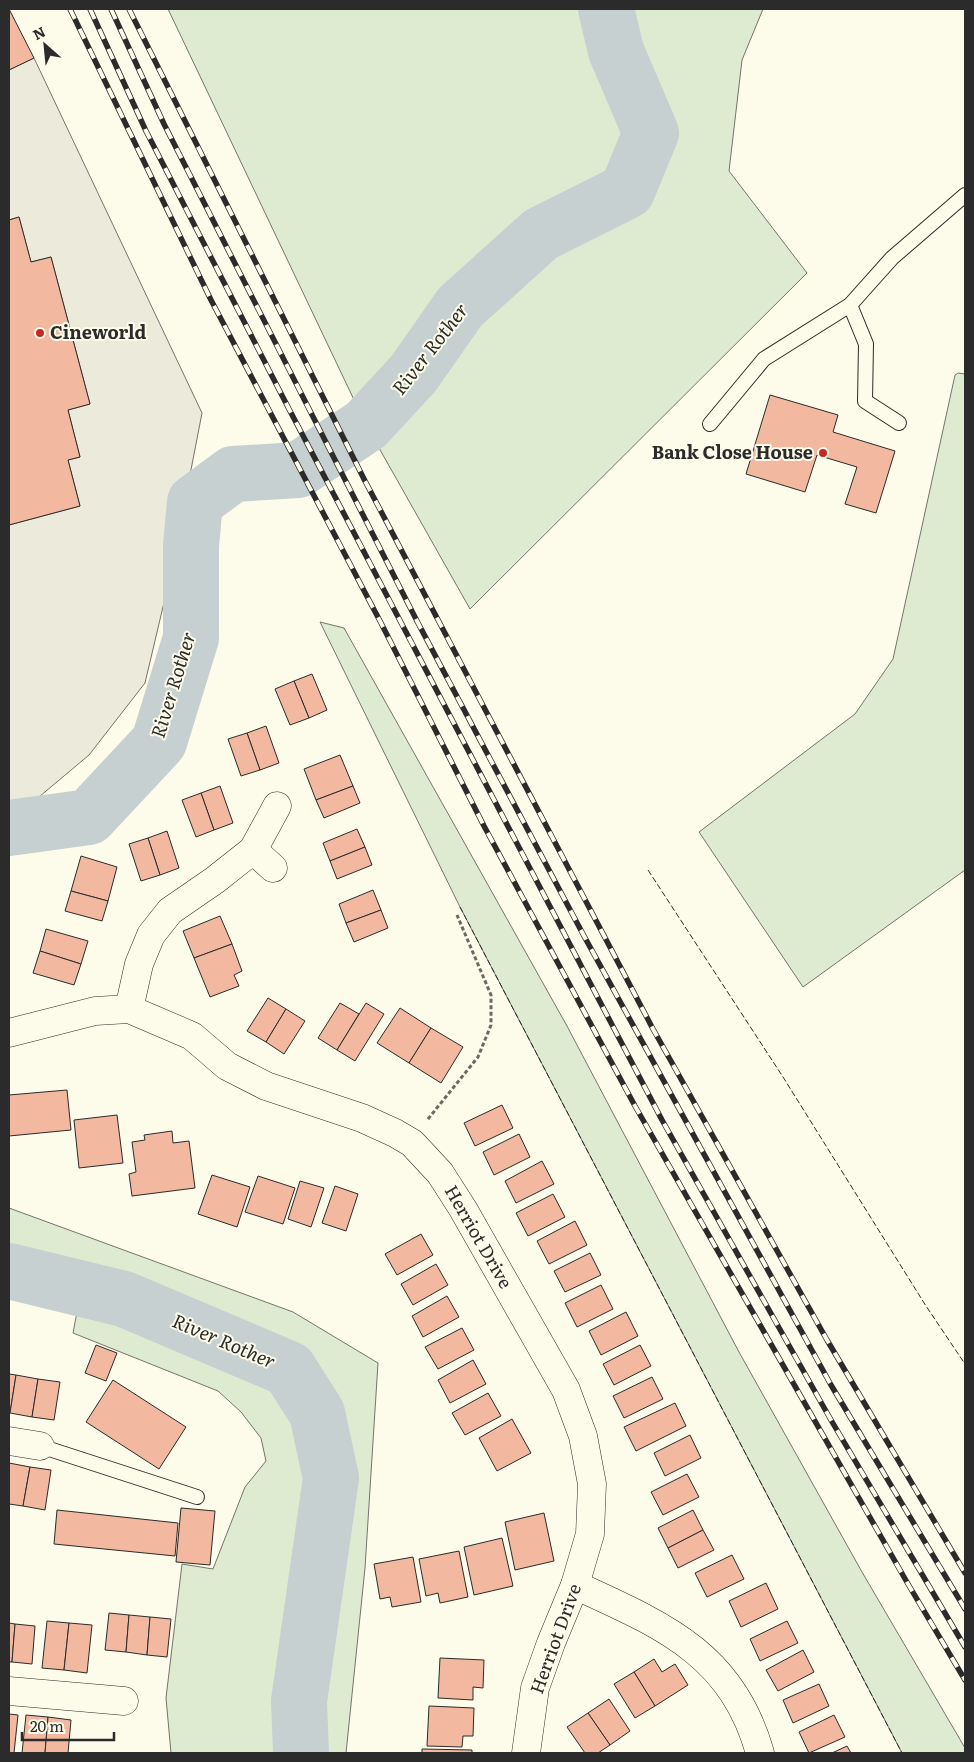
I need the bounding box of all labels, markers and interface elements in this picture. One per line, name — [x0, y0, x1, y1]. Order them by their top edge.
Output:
north arrow — [20, 20, 70, 70]
text: N — [29, 21, 49, 44]
water label: River Rother — [384, 296, 474, 400]
place label: Cineworld — [50, 318, 147, 345]
marker: Cineworld — [34, 327, 46, 339]
place label: Bank Close House — [652, 438, 813, 465]
marker: Bank Close House — [817, 447, 829, 459]
water label: River Rother — [143, 628, 202, 741]
street label: Herriot Drive — [439, 1179, 520, 1293]
water label: River Rother — [168, 1306, 280, 1374]
street label: Herriot Drive — [522, 1580, 587, 1697]
scale bar — [22, 1710, 115, 1742]
text: 20 m — [30, 1714, 64, 1737]

